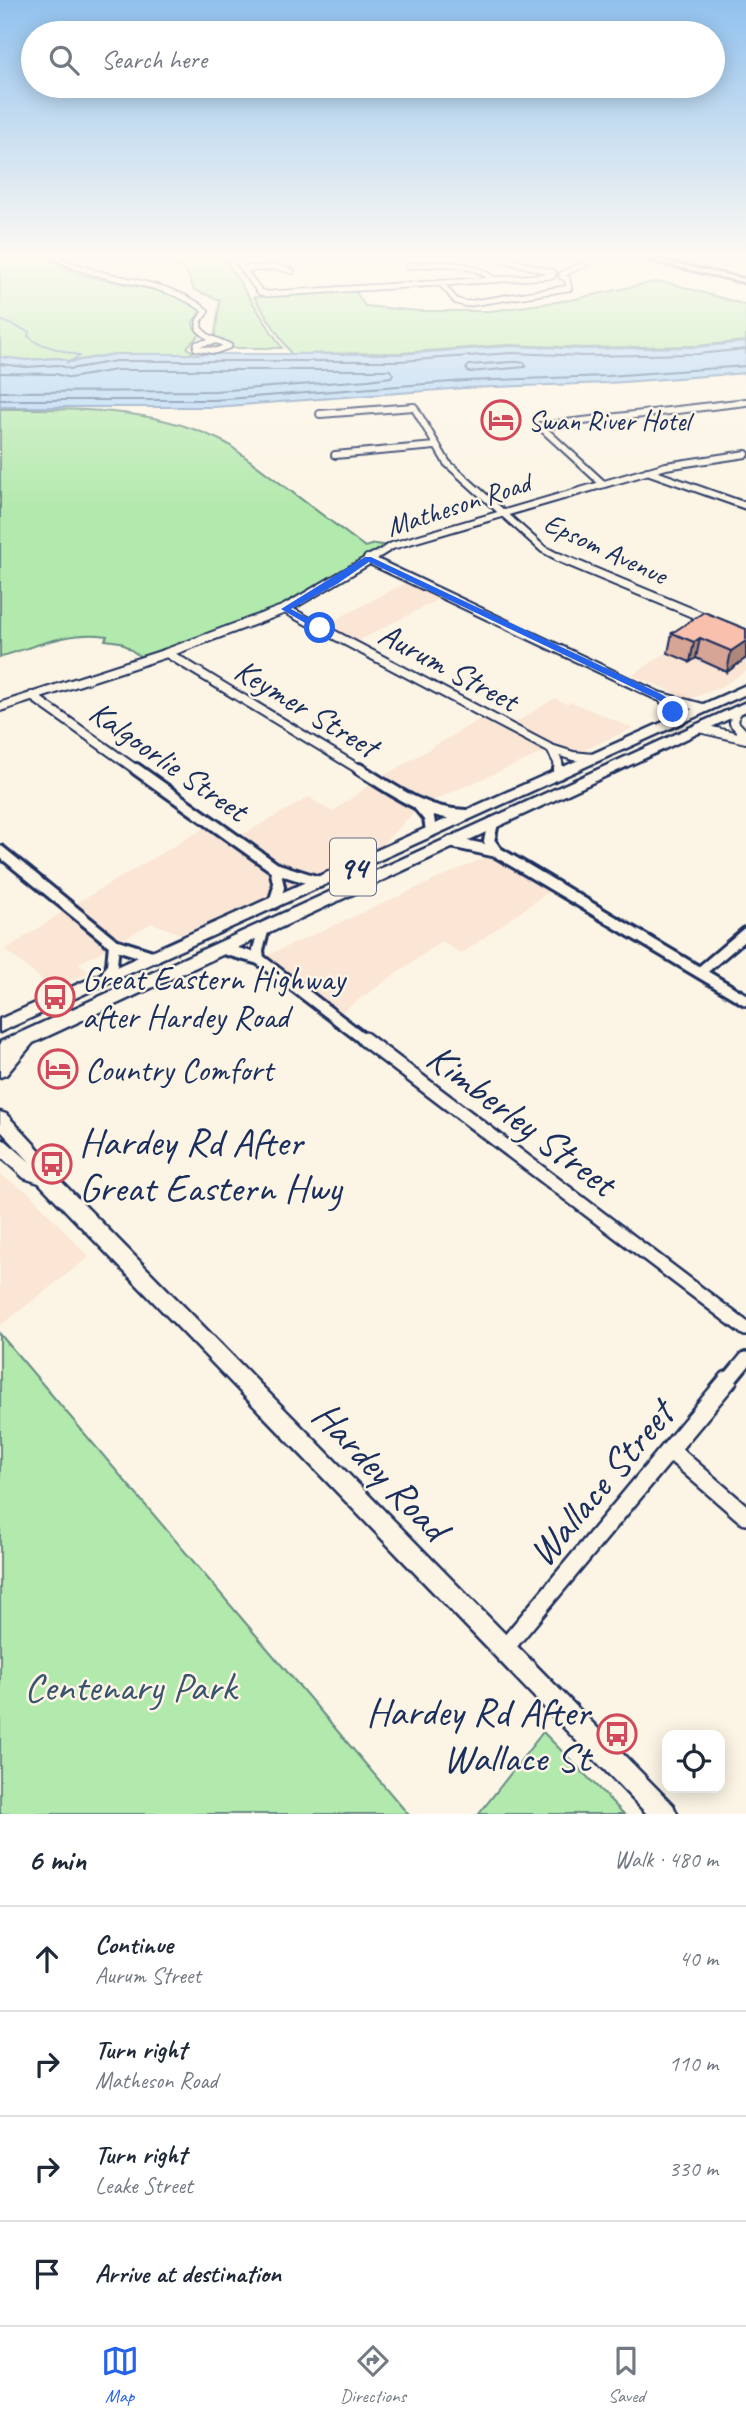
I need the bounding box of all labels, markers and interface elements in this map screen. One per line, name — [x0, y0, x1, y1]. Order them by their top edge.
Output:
search box — [21, 21, 725, 98]
icon: search — [45, 41, 83, 79]
text: Search here — [101, 43, 207, 76]
hotel icon: Swan River Hotel — [480, 399, 522, 441]
place label: Swan River Hotel — [528, 403, 695, 438]
street label: Matheson Road — [382, 464, 538, 544]
street label: Epsom Avenue — [539, 505, 675, 593]
route start — [304, 612, 335, 643]
street label: Aurum Street — [372, 613, 528, 723]
street label: Keymer Street — [227, 649, 389, 769]
street label: Kalgoorlie Street — [81, 691, 258, 832]
route end — [657, 696, 688, 727]
road number: 94 — [330, 838, 376, 896]
place label: Great Eastern Highway after Hardey Road — [82, 958, 347, 1038]
bus stop icon: Great Eastern Highway after Hardey Road — [34, 976, 76, 1018]
street label: Kimberley Street — [417, 1032, 629, 1210]
hotel icon: Country Comfort — [37, 1048, 79, 1090]
place label: Country Comfort — [85, 1049, 276, 1091]
place label: Hardey Rd After Great Eastern Hwy — [79, 1117, 344, 1213]
bus stop icon: Hardey Rd After Great Eastern Hwy — [31, 1143, 73, 1185]
street label: Wallace Street — [517, 1386, 688, 1577]
street label: Hardey Road — [302, 1390, 463, 1555]
park label: Centenary Park — [24, 1662, 239, 1712]
place label: Hardey Rd After Wallace St — [366, 1687, 594, 1783]
bus stop icon: Hardey Rd After Wallace St — [596, 1713, 638, 1755]
map controls — [662, 1730, 725, 1793]
button: locate — [662, 1730, 725, 1793]
text: 6 min — [28, 1841, 86, 1879]
text: Walk · 480 m — [614, 1845, 718, 1874]
text: Continue — [95, 1928, 173, 1961]
icon: ahead — [28, 1940, 66, 1978]
text: 40 m — [679, 1944, 718, 1973]
text: Aurum Street — [95, 1961, 201, 1990]
text: Turn right — [95, 2033, 186, 2066]
icon: right — [28, 2045, 66, 2083]
text: 110 m — [669, 2049, 718, 2078]
text: Matheson Road — [95, 2066, 218, 2095]
text: Turn right — [95, 2138, 186, 2171]
icon: right — [28, 2150, 66, 2188]
text: 330 m — [669, 2154, 718, 2183]
text: Leake Street — [95, 2171, 193, 2200]
icon: arrive — [28, 2255, 66, 2293]
text: Arrive at destination — [95, 2257, 281, 2290]
tab: Map — [101, 2342, 139, 2408]
tab: Directions — [340, 2342, 406, 2408]
tab: Saved — [607, 2342, 645, 2408]

